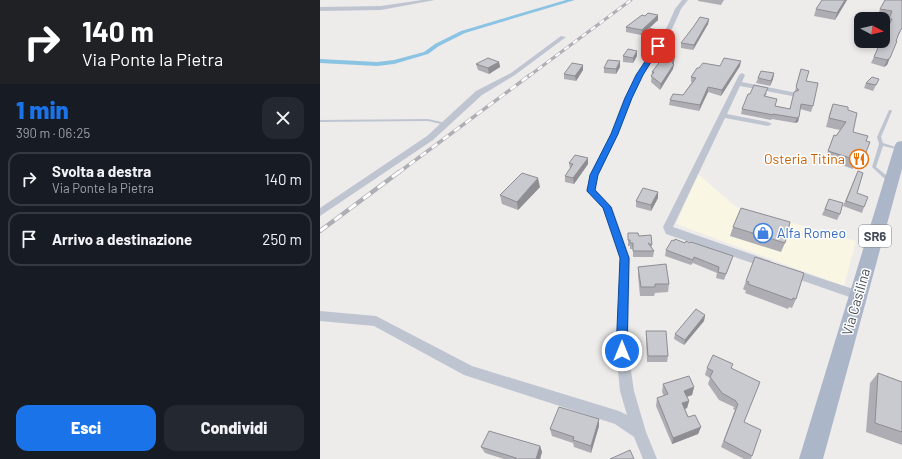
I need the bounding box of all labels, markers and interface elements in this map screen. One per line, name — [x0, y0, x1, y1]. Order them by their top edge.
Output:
north arrow — [854, 12, 890, 48]
map controls — [854, 12, 890, 48]
text: 140 m — [82, 14, 154, 48]
icon: right — [16, 16, 68, 68]
pin — [641, 29, 675, 63]
icon: arrive — [647, 35, 669, 57]
text: Via Ponte la Pietra — [82, 48, 223, 70]
text: 1 min — [16, 95, 69, 124]
button: close — [262, 97, 304, 139]
text: 390 m · 06:25 — [16, 125, 90, 141]
restaurant icon: Osteria Titina — [848, 148, 870, 170]
place label: Osteria Titina — [764, 150, 845, 167]
text: Svolta a destra — [52, 162, 151, 180]
icon: right — [18, 168, 40, 190]
text: 140 m — [265, 170, 302, 188]
text: Via Ponte la Pietra — [52, 180, 154, 196]
shop icon: Alfa Romeo — [752, 222, 774, 244]
place label: Alfa Romeo — [777, 224, 846, 241]
road number: SR6 — [859, 225, 891, 247]
icon: arrive — [18, 228, 40, 250]
text: Arrivo a destinazione — [52, 230, 192, 248]
text: 250 m — [262, 230, 302, 248]
street label: Via Casilina — [838, 266, 873, 337]
position arrow — [601, 330, 643, 372]
button: Esci — [16, 405, 156, 451]
button: Condividi — [164, 405, 304, 451]

